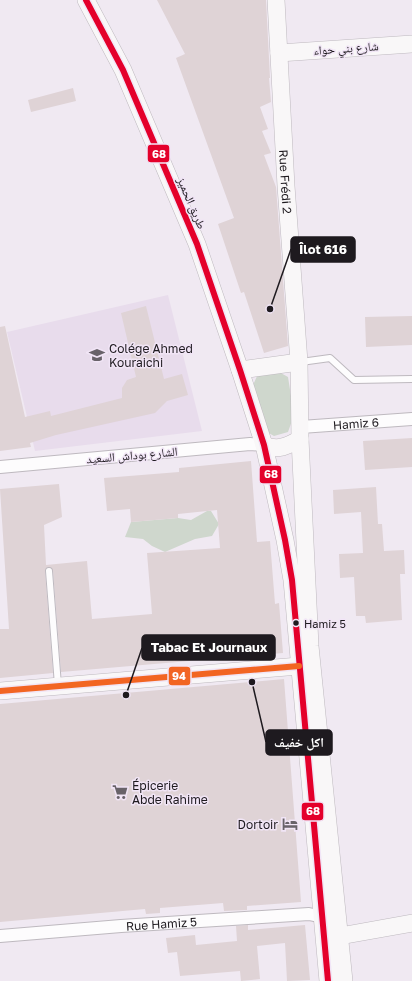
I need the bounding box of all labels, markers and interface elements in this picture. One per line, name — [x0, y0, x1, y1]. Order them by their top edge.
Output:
street label: شارع بني حواء — [313, 38, 379, 61]
line badge: 68 — [147, 144, 170, 163]
text: 68 — [152, 147, 166, 160]
street label: Rue Frédi 2 — [277, 149, 296, 214]
street label: طريق الحميز — [174, 174, 210, 231]
callout: Îlot 616 — [291, 237, 355, 262]
text: Îlot 616 — [298, 241, 347, 257]
place label: Colége Ahmed Kouraichi — [109, 341, 193, 370]
school or university icon: Colége Ahmed Kouraichi — [88, 346, 106, 364]
street label: Hamiz 6 — [332, 414, 379, 432]
street label: الشارع بوداش السعيد — [86, 444, 178, 467]
line badge: 68 — [259, 465, 282, 484]
text: 68 — [264, 467, 278, 480]
place label: Hamiz 5 — [304, 617, 346, 630]
marker: Hamiz 5 — [291, 618, 301, 628]
callout: Tabac Et Journaux — [142, 635, 275, 660]
text: Tabac Et Journaux — [151, 639, 268, 655]
line badge: 94 — [168, 666, 191, 686]
text: 94 — [172, 669, 186, 682]
callout: اكل خفيف — [266, 730, 332, 755]
text: اكل خفيف — [274, 734, 324, 751]
place label: Épicerie Abde Rahime — [132, 778, 208, 807]
supermarket icon: Épicerie Abde Rahime — [111, 783, 129, 801]
line badge: 68 — [301, 802, 324, 821]
text: 68 — [306, 804, 320, 817]
hotel icon: Dortoir — [281, 815, 299, 833]
place label: Dortoir — [238, 817, 278, 832]
street label: Rue Hamiz 5 — [126, 914, 197, 933]

